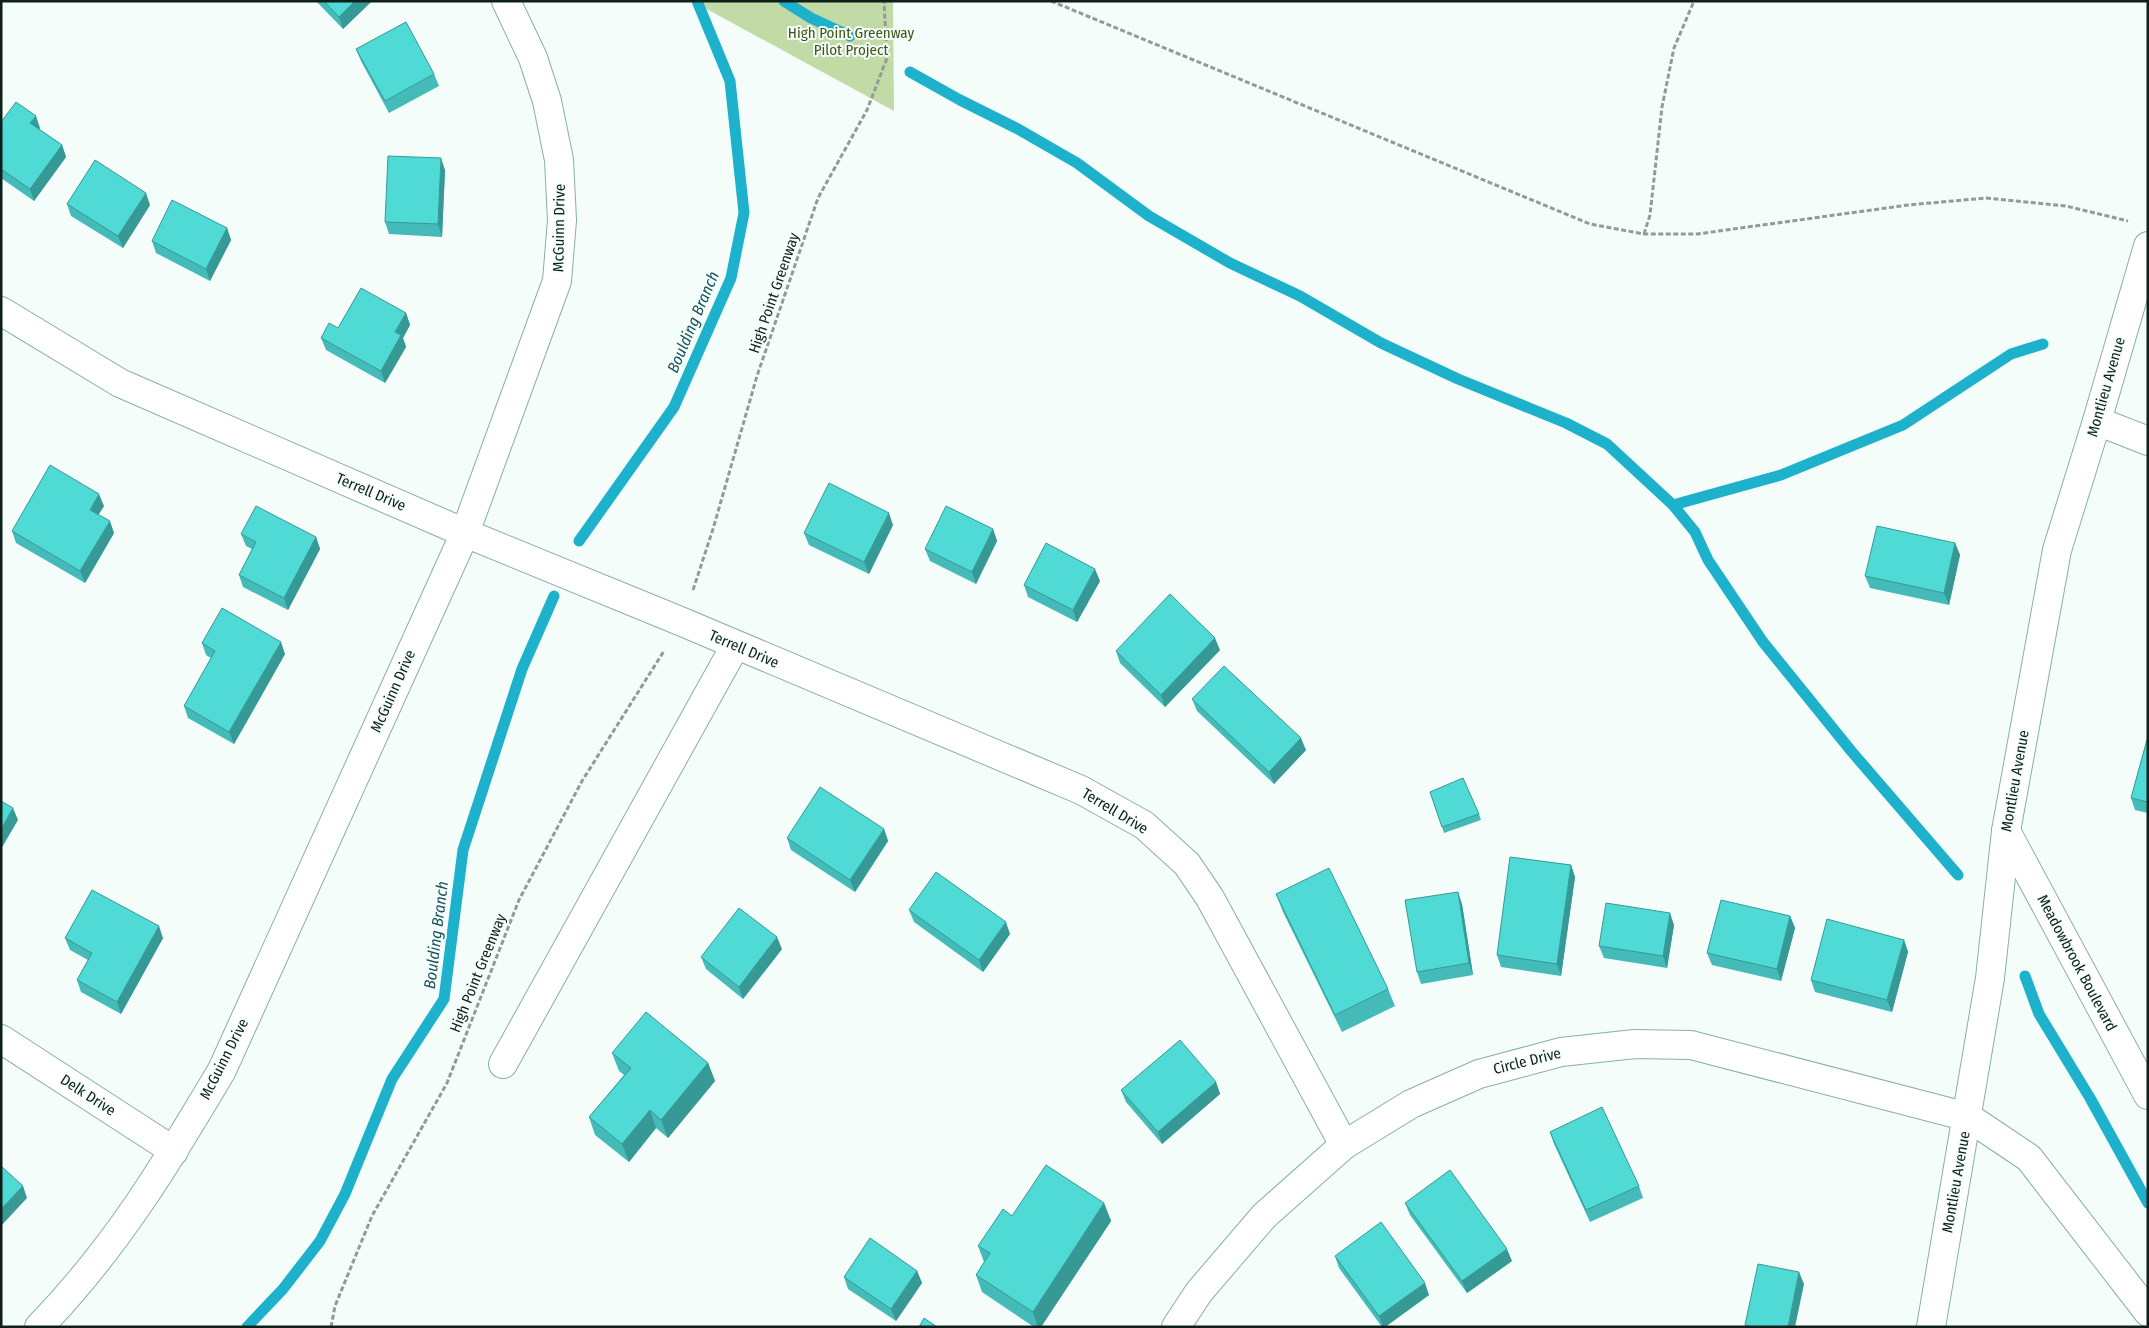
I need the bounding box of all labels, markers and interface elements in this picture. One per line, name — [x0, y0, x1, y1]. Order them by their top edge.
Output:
park label: High Point Greenway Pilot Project — [788, 24, 914, 59]
street label: McGuinn Drive — [549, 184, 569, 272]
street label: High Point Greenway — [745, 230, 803, 356]
water label: Boulding Branch — [663, 268, 723, 376]
street label: Montlieu Avenue — [2083, 335, 2129, 439]
street label: Terrell Drive — [333, 469, 409, 515]
street label: Terrell Drive — [706, 626, 782, 672]
street label: McGuinn Drive — [367, 647, 419, 735]
street label: Montlieu Avenue — [1997, 729, 2033, 833]
street label: Terrell Drive — [1079, 784, 1151, 838]
water label: Boulding Branch — [420, 880, 452, 990]
street label: Meadowbrook Boulevard — [2033, 892, 2121, 1034]
street label: High Point Greenway — [446, 911, 510, 1035]
street label: McGuinn Drive — [196, 1016, 252, 1102]
street label: Circle Drive — [1491, 1044, 1563, 1078]
street label: Delk Drive — [57, 1070, 119, 1120]
street label: Montlieu Avenue — [1938, 1130, 1974, 1234]

